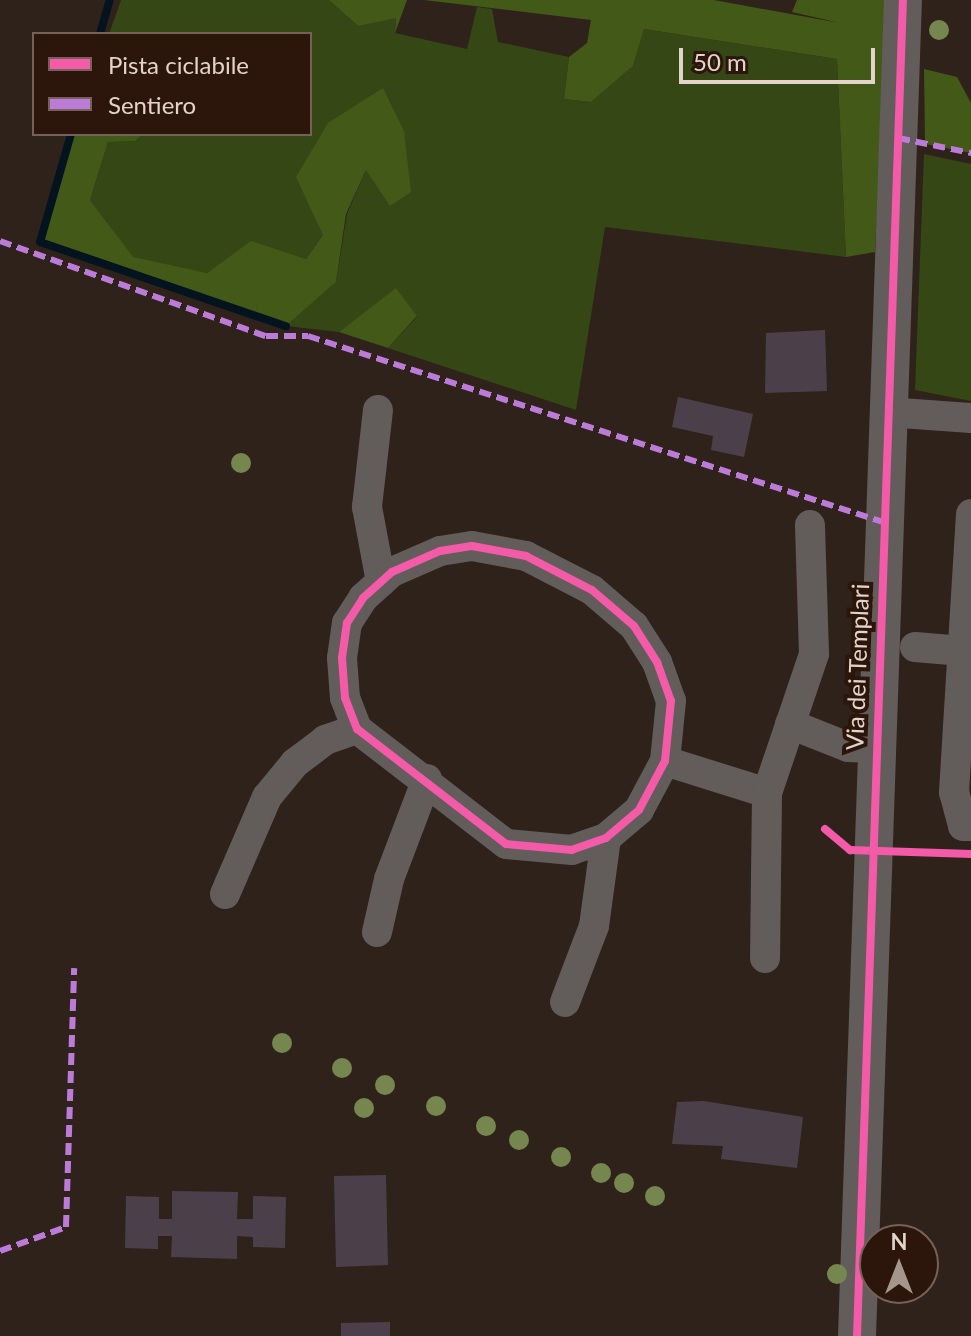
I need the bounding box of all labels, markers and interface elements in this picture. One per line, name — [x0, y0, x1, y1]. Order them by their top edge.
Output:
legend — [32, 32, 312, 136]
scale bar — [683, 32, 879, 82]
text: 50 m — [693, 47, 747, 76]
text: Pista ciclabile — [108, 50, 249, 79]
text: Sentiero — [108, 90, 196, 119]
street label: Via dei Templari — [840, 583, 874, 751]
north arrow — [859, 1224, 939, 1304]
text: N — [891, 1228, 907, 1255]

